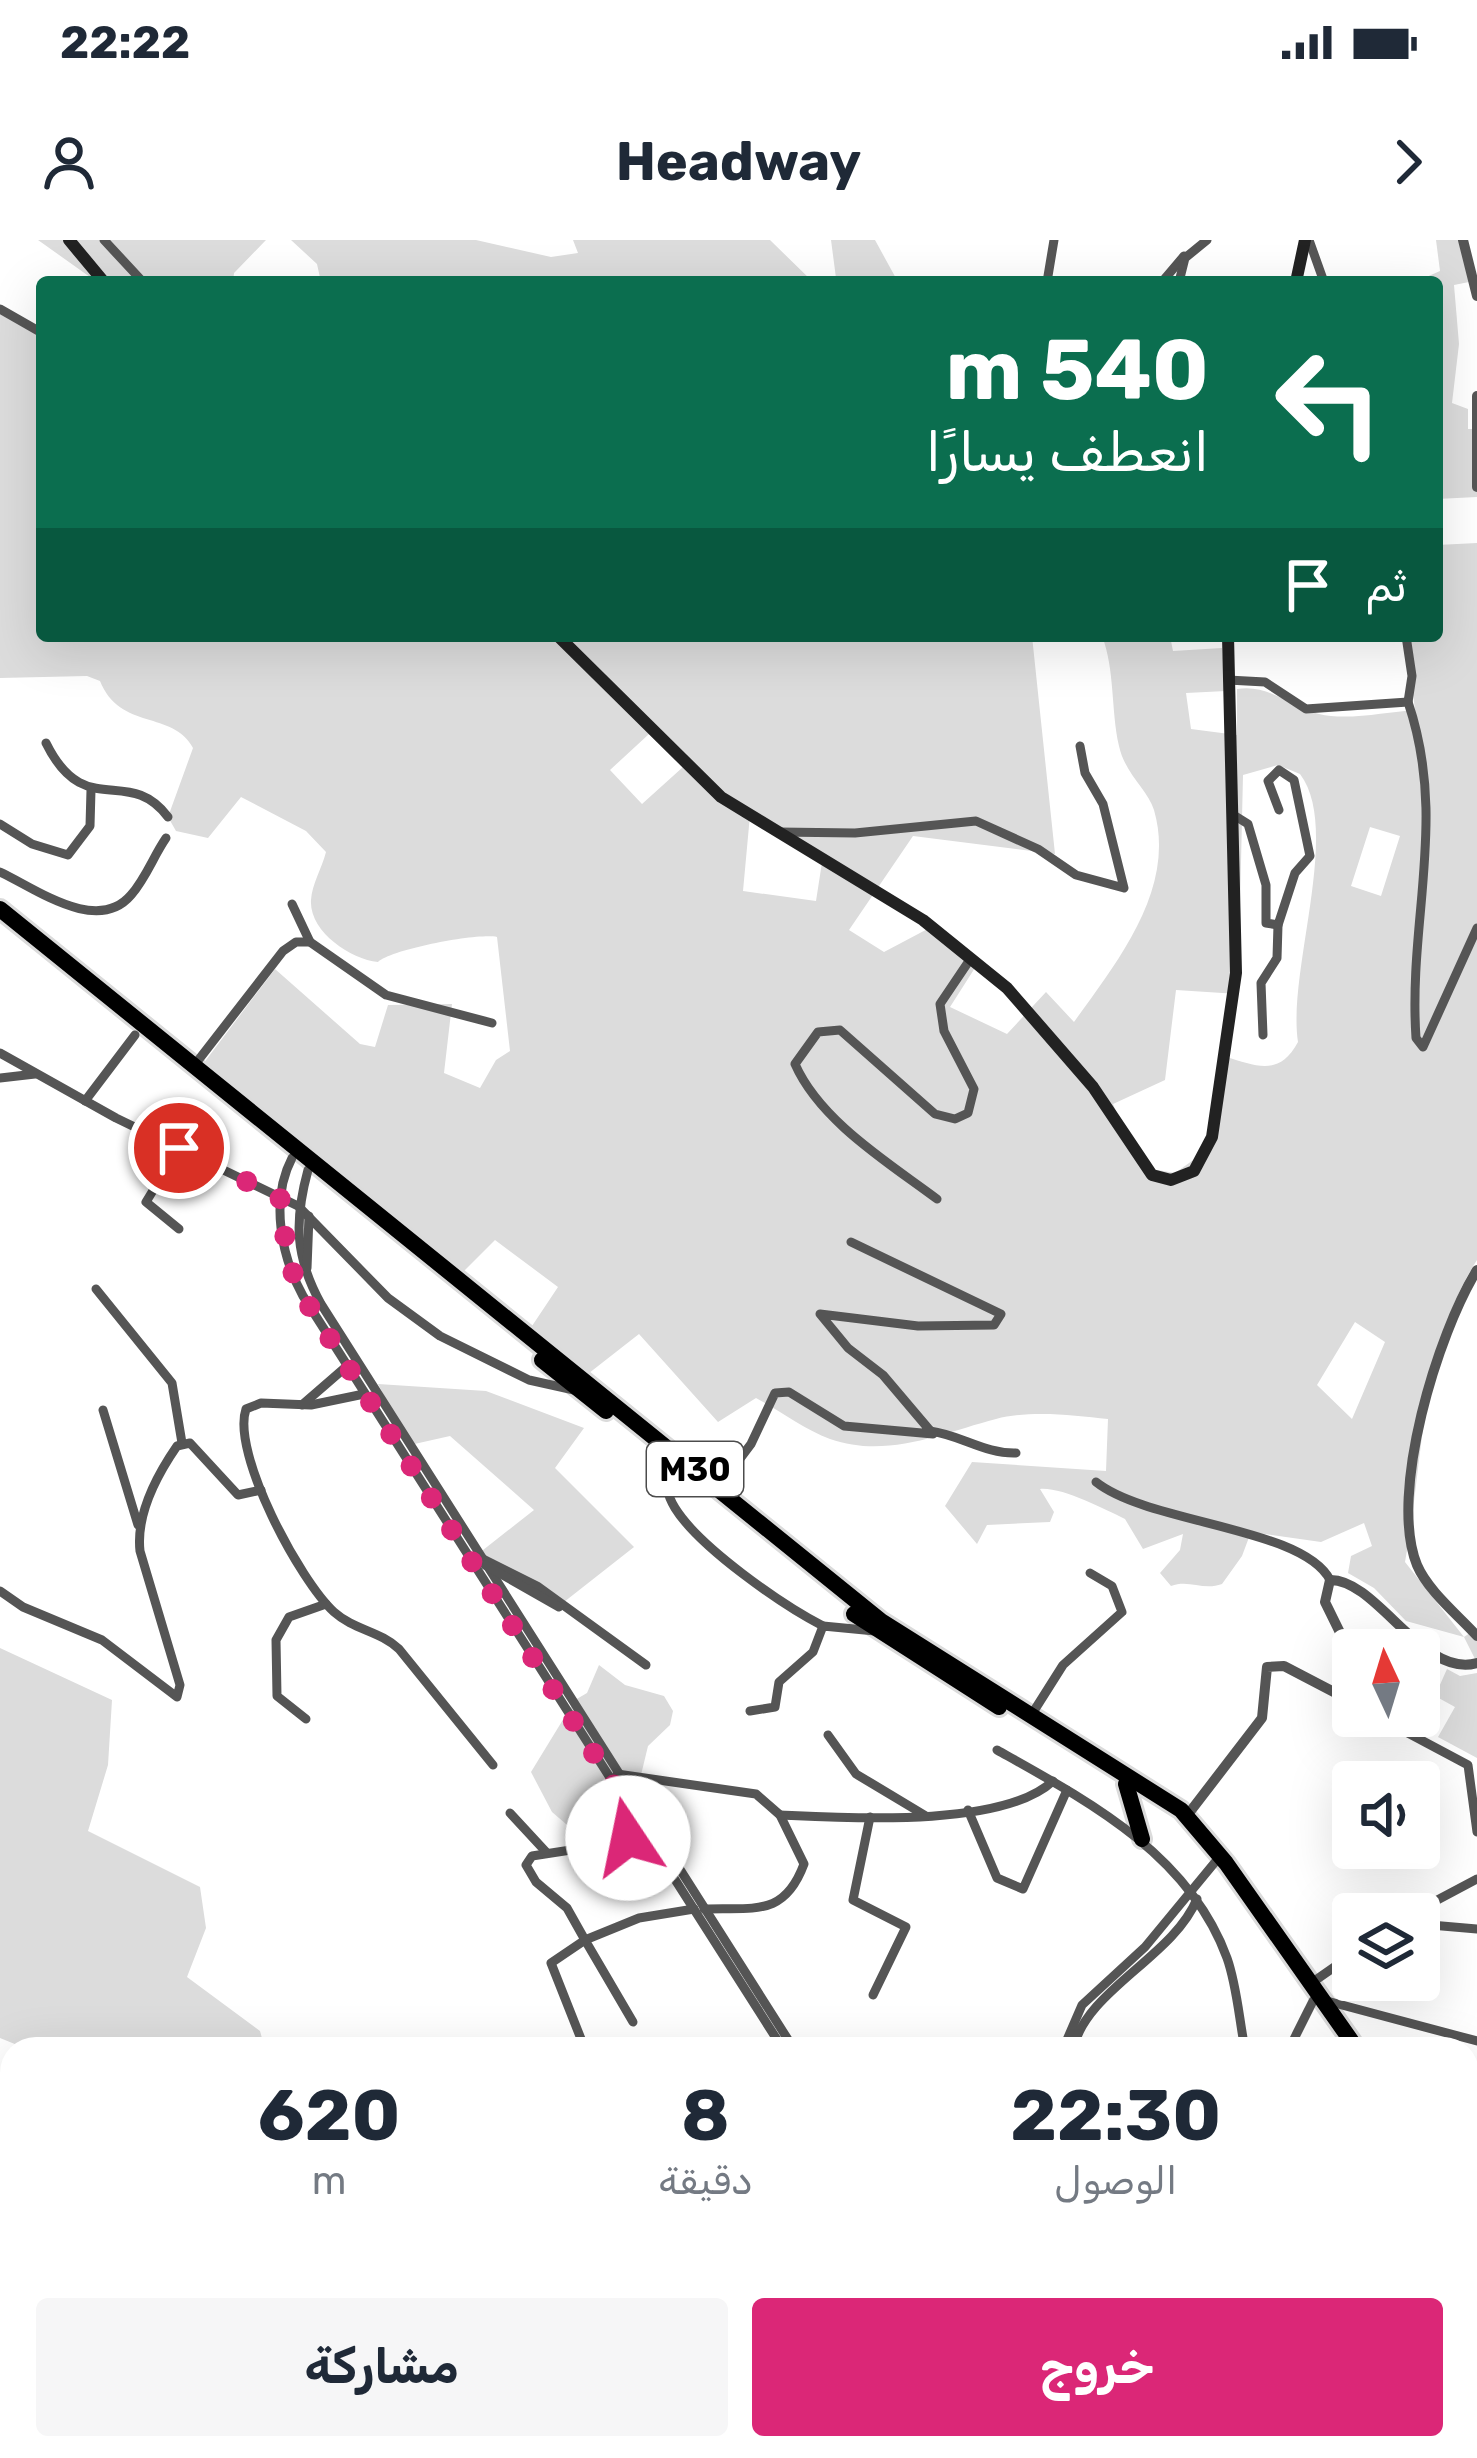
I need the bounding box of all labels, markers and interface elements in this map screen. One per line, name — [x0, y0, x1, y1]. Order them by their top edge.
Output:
text: 22:22 — [60, 16, 190, 69]
icon: person — [36, 129, 102, 195]
icon: forward — [1375, 129, 1441, 195]
text: Headway — [616, 130, 861, 194]
text: 540 m — [945, 320, 1209, 420]
icon: left — [1251, 324, 1407, 480]
text: انعطف يسارًا — [926, 421, 1209, 485]
icon: arrive — [1275, 552, 1341, 618]
text: ثم — [1365, 559, 1407, 612]
pin — [128, 1097, 230, 1199]
icon: arrive — [146, 1115, 212, 1181]
road number: M30 — [647, 1442, 743, 1496]
north arrow — [1332, 1629, 1440, 1737]
map controls — [1332, 1629, 1440, 2001]
button: sound — [1332, 1761, 1440, 1869]
position arrow — [565, 1775, 691, 1901]
button: layers — [1332, 1893, 1440, 2001]
text: 620 — [258, 2073, 400, 2158]
text: 8 — [681, 2073, 730, 2158]
text: 22:30 — [1010, 2073, 1221, 2158]
text: m — [312, 2158, 346, 2204]
text: دقيقة — [658, 2158, 752, 2204]
text: الوصول — [1054, 2158, 1177, 2204]
button: مشاركة — [36, 2298, 728, 2436]
button: خروج — [752, 2298, 1443, 2436]

